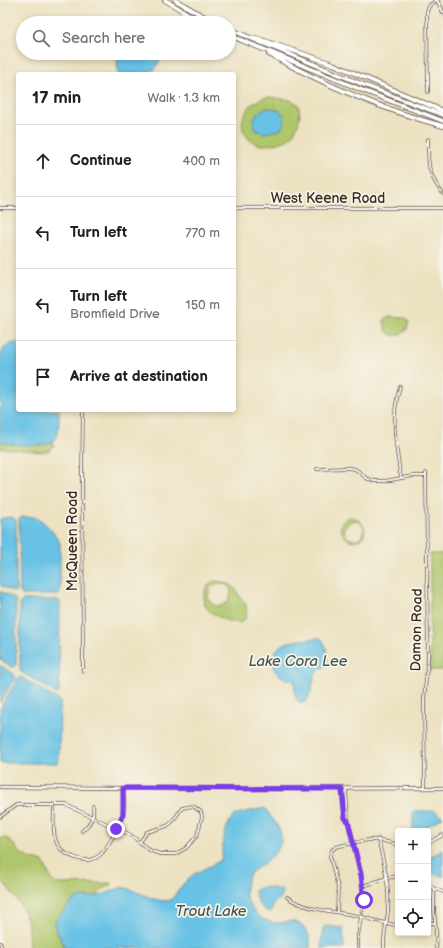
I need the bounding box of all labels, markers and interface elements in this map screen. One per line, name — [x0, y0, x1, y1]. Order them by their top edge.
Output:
search box — [16, 16, 236, 60]
icon: search — [30, 27, 52, 49]
text: Search here — [62, 29, 145, 48]
text: 17 min — [32, 88, 81, 108]
text: Walk · 1.3 km — [148, 90, 220, 106]
icon: ahead — [32, 150, 54, 172]
text: Continue — [70, 151, 132, 170]
text: 400 m — [183, 153, 220, 169]
street label: West Keene Road — [271, 190, 385, 207]
icon: left — [32, 222, 54, 244]
text: Turn left — [70, 223, 127, 242]
text: 770 m — [185, 225, 220, 241]
text: Turn left — [70, 287, 127, 306]
icon: left — [32, 294, 54, 316]
text: 150 m — [186, 297, 220, 313]
text: Bromfield Drive — [70, 306, 160, 322]
icon: arrive — [32, 366, 54, 388]
text: Arrive at destination — [70, 367, 208, 386]
street label: McQueen Road — [64, 491, 81, 591]
street label: Damon Road — [407, 588, 426, 672]
water label: Lake Cora Lee — [249, 652, 348, 671]
route end — [107, 820, 125, 838]
map controls — [395, 828, 431, 936]
button: + — [395, 828, 431, 864]
button: − — [395, 864, 431, 900]
route start — [355, 891, 373, 909]
button: locate — [395, 900, 431, 936]
water label: Trout Lake — [175, 902, 247, 921]

